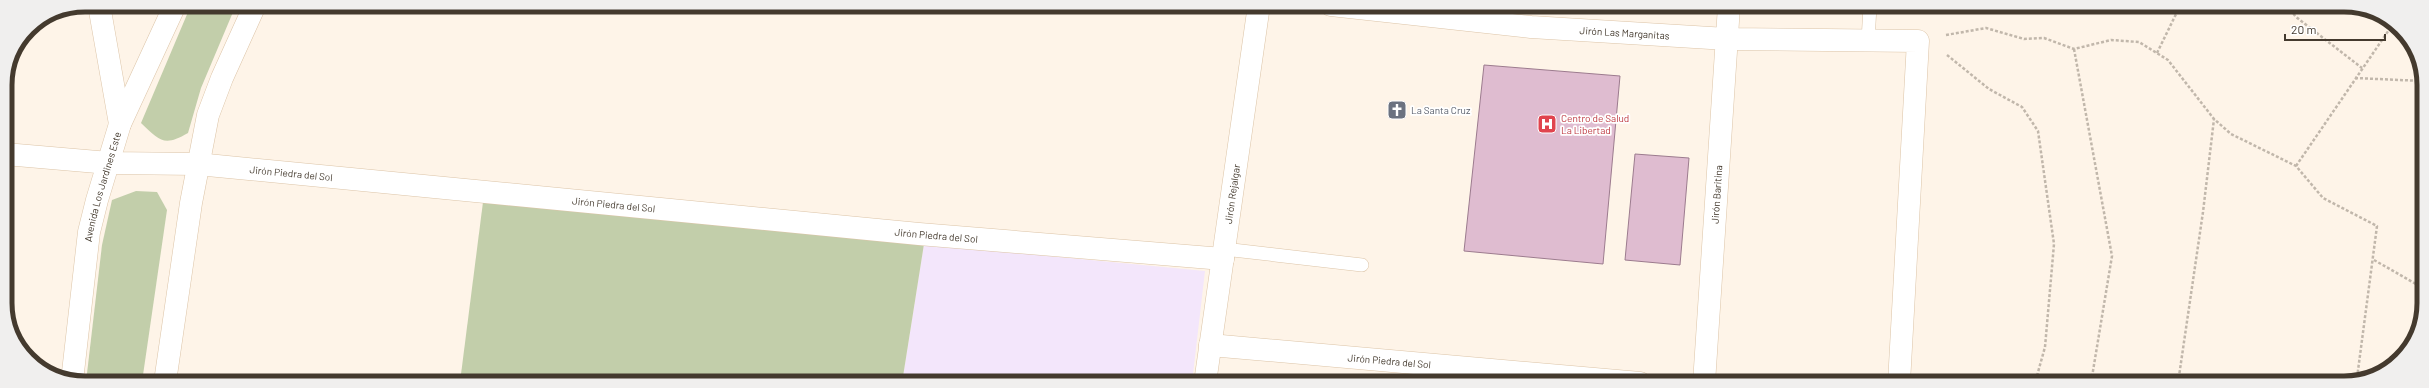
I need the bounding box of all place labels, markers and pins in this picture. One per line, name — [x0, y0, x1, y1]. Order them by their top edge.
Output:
church icon: La Santa Cruz — [1386, 99, 1408, 121]
place label: La Santa Cruz — [1411, 104, 1471, 116]
place label: Centro de Salud La Libertad — [1561, 112, 1629, 136]
hospital icon: Centro de Salud La Libertad — [1536, 113, 1558, 135]

